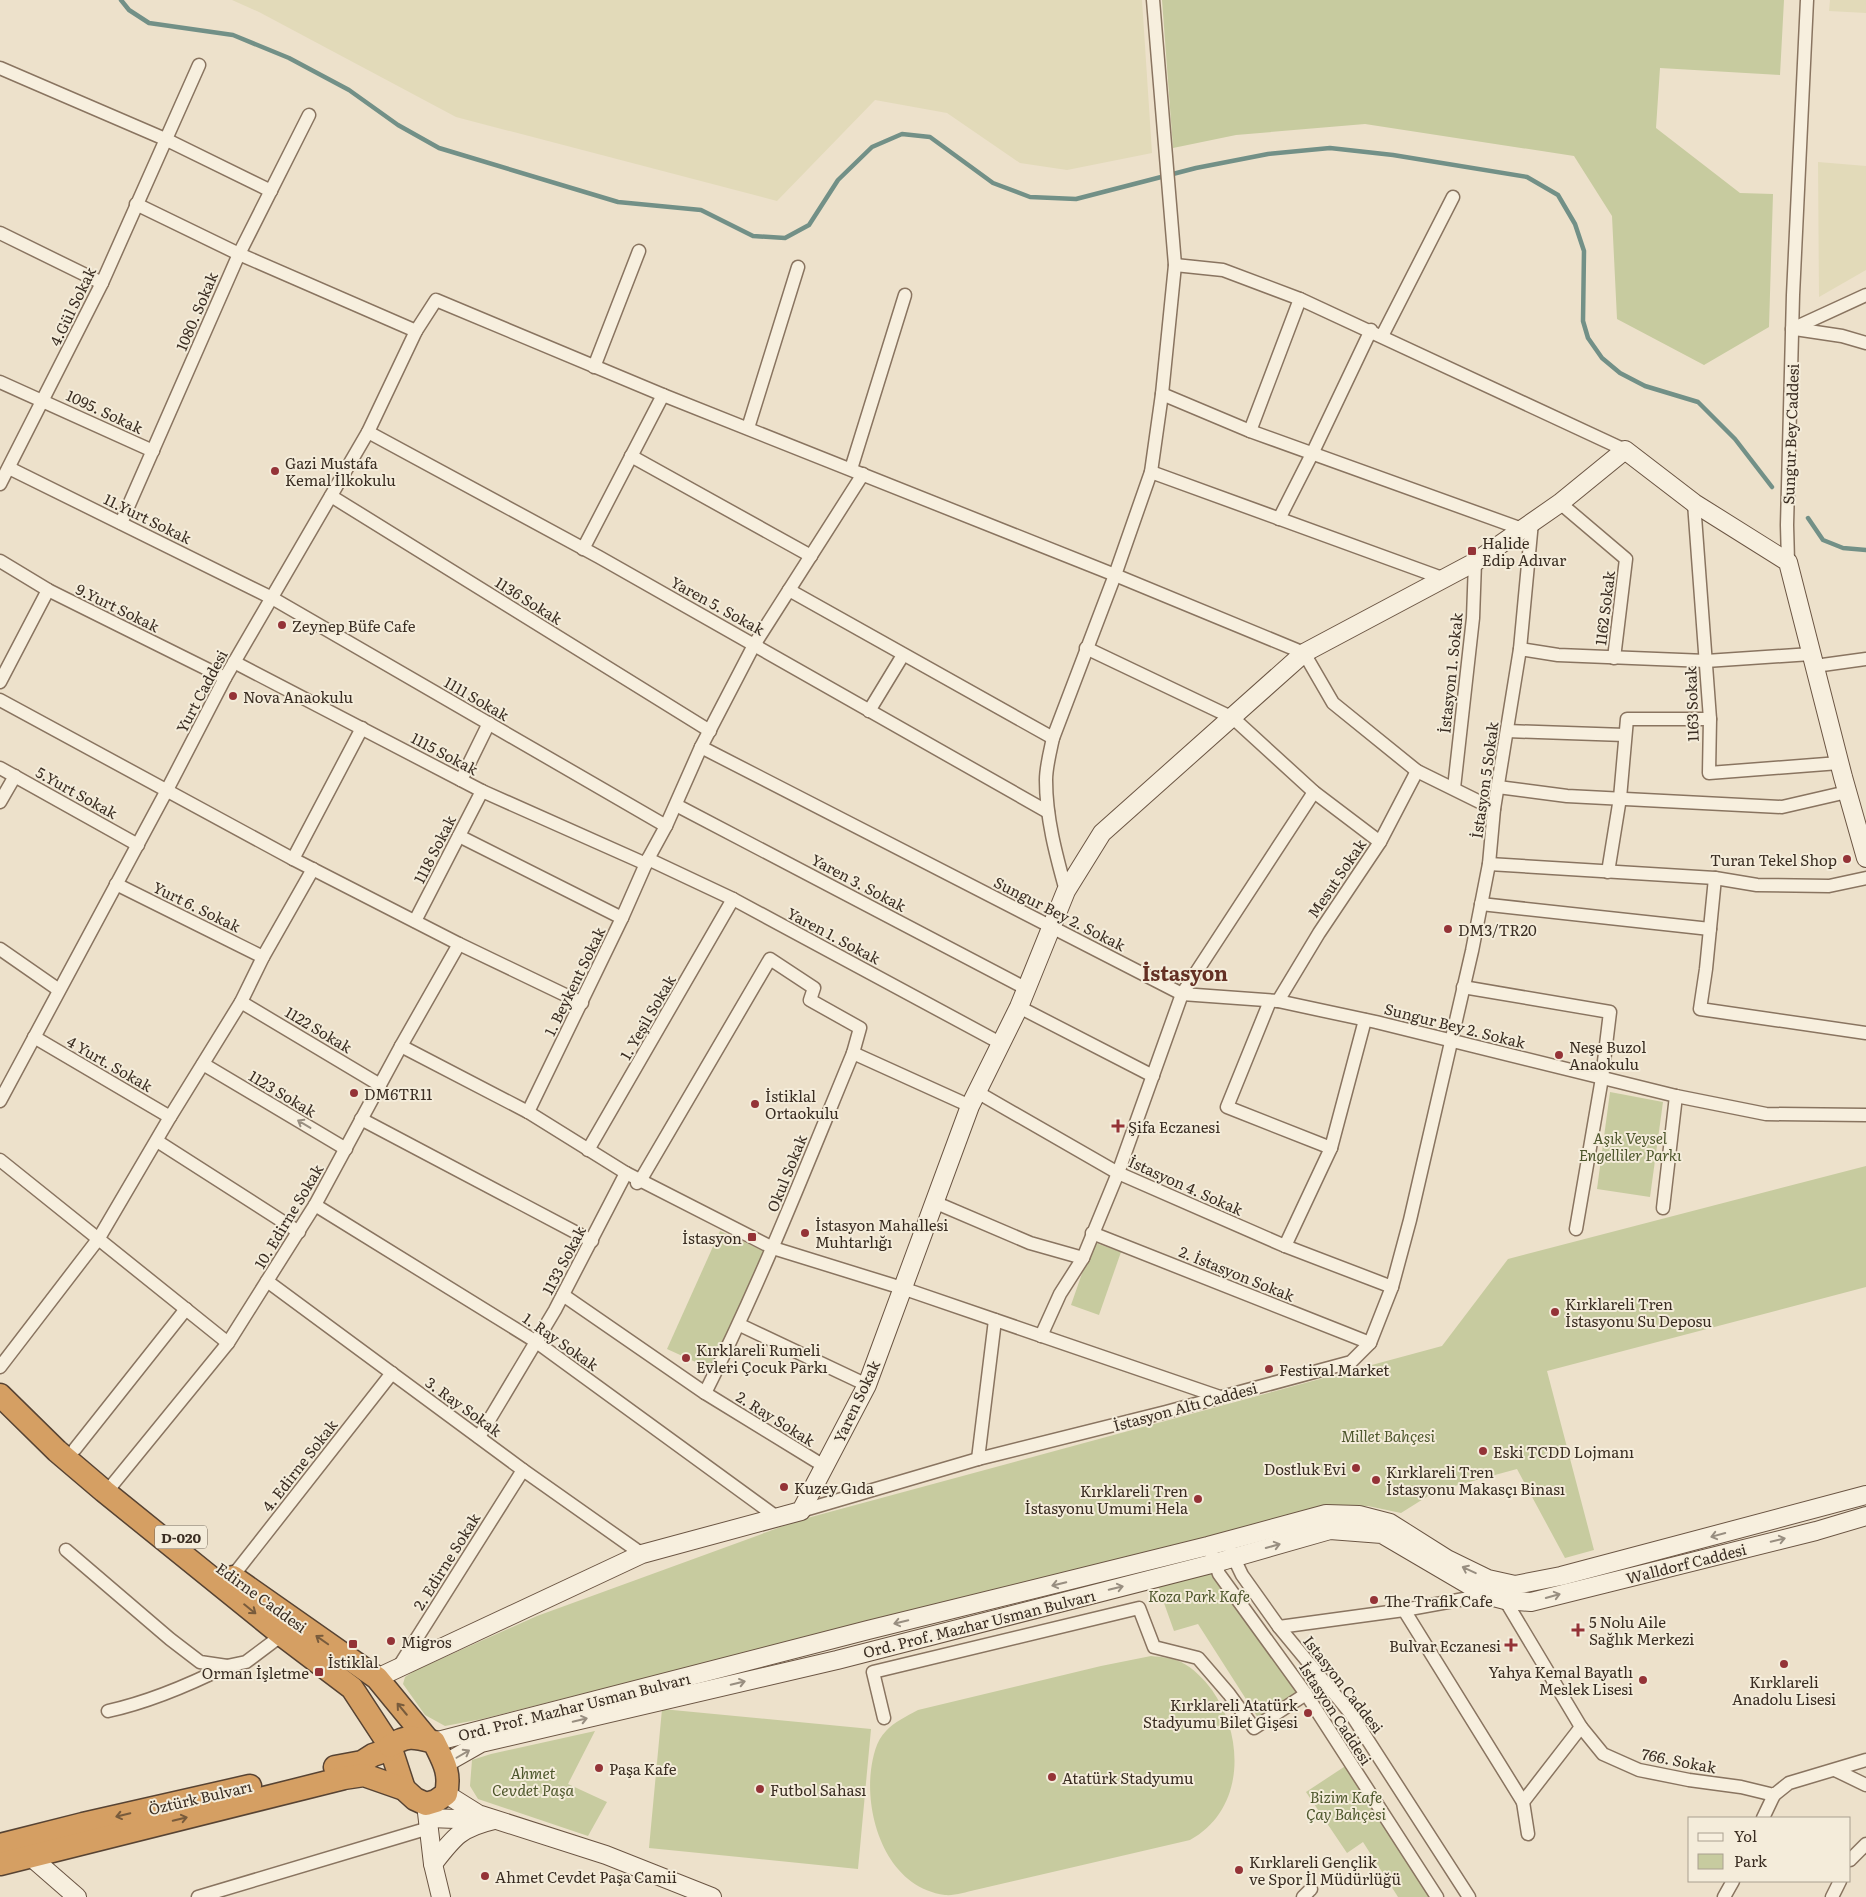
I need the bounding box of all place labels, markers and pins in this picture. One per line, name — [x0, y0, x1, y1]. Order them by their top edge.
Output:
place label: Gazi Mustafa Kemal İlkokulu — [285, 451, 396, 491]
marker: Gazi Mustafa Kemal İlkokulu — [269, 465, 281, 477]
place label: Halide Edip Adıvar — [1482, 531, 1566, 571]
marker: Halide Edip Adıvar — [1466, 545, 1478, 557]
place label: Zeynep Büfe Cafe — [292, 614, 416, 637]
marker: Zeynep Büfe Cafe — [276, 619, 288, 631]
place label: Nova Anaokulu — [243, 685, 354, 708]
marker: Nova Anaokulu — [227, 690, 239, 702]
place label: Turan Tekel Shop — [1710, 848, 1837, 871]
marker: Turan Tekel Shop — [1841, 853, 1853, 865]
place label: DM3/TR20 — [1458, 918, 1537, 941]
marker: DM3/TR20 — [1442, 923, 1454, 935]
place label: Neşe Buzol Anaokulu — [1569, 1035, 1646, 1075]
marker: Neşe Buzol Anaokulu — [1553, 1049, 1565, 1061]
place label: DM6TR11 — [364, 1082, 432, 1105]
place label: İstiklal Ortaokulu — [765, 1084, 839, 1124]
marker: DM6TR11 — [348, 1087, 360, 1099]
marker: İstiklal Ortaokulu — [749, 1098, 761, 1110]
place label: Şifa Eczanesi — [1128, 1115, 1220, 1138]
marker: Şifa Eczanesi — [1112, 1120, 1124, 1132]
place label: İstasyon Mahallesi Muhtarlığı — [815, 1213, 948, 1253]
place label: İstasyon — [682, 1226, 742, 1249]
marker: İstasyon Mahallesi Muhtarlığı — [799, 1227, 811, 1239]
marker: İstasyon — [746, 1231, 758, 1243]
place label: Kırklareli Tren İstasyonu Su Deposu — [1565, 1292, 1712, 1332]
marker: Kırklareli Tren İstasyonu Su Deposu — [1549, 1306, 1561, 1318]
place label: Kırklareli Rumeli Evleri Çocuk Parkı — [696, 1338, 827, 1378]
marker: Kırklareli Rumeli Evleri Çocuk Parkı — [680, 1352, 692, 1364]
place label: Festival Market — [1279, 1358, 1389, 1381]
marker: Festival Market — [1263, 1363, 1275, 1375]
place label: Eski TCDD Lojmanı — [1493, 1440, 1634, 1463]
marker: Eski TCDD Lojmanı — [1477, 1445, 1489, 1457]
place label: Dostluk Evi — [1264, 1457, 1346, 1480]
place label: Kırklareli Tren İstasyonu Makasçı Binası — [1386, 1460, 1565, 1500]
marker: Dostluk Evi — [1350, 1462, 1362, 1474]
marker: Kırklareli Tren İstasyonu Makasçı Binası — [1370, 1474, 1382, 1486]
place label: Kuzey Gıda — [794, 1476, 875, 1499]
place label: Kırklareli Tren İstasyonu Umumi Hela — [1025, 1479, 1189, 1519]
marker: Kuzey Gıda — [778, 1481, 790, 1493]
marker: Kırklareli Tren İstasyonu Umumi Hela — [1192, 1493, 1204, 1505]
place label: The Trafik Cafe — [1384, 1589, 1493, 1612]
marker: The Trafik Cafe — [1368, 1594, 1380, 1606]
place label: 5 Nolu Aile Sağlık Merkezi — [1589, 1610, 1694, 1650]
marker: 5 Nolu Aile Sağlık Merkezi — [1571, 1623, 1585, 1637]
place label: Migros — [401, 1630, 452, 1653]
place label: Bulvar Eczanesi — [1389, 1634, 1501, 1657]
marker: Migros — [385, 1635, 397, 1647]
marker: İstiklal — [347, 1638, 359, 1650]
marker: Bulvar Eczanesi — [1505, 1639, 1517, 1651]
place label: İstiklal — [327, 1650, 379, 1673]
marker: Kırklareli Anadolu Lisesi — [1778, 1658, 1790, 1670]
place label: Yahya Kemal Bayatlı Meslek Lisesi — [1489, 1660, 1633, 1700]
place label: Orman İşletme — [202, 1661, 309, 1684]
marker: Orman İşletme — [313, 1666, 325, 1678]
place label: Kırklareli Anadolu Lisesi — [1732, 1670, 1836, 1710]
marker: Yahya Kemal Bayatlı Meslek Lisesi — [1637, 1674, 1649, 1686]
place label: Kırklareli Atatürk Stadyumu Bilet Gişesi — [1143, 1693, 1299, 1733]
marker: Kırklareli Atatürk Stadyumu Bilet Gişesi — [1302, 1707, 1314, 1719]
place label: Paşa Kafe — [609, 1757, 677, 1780]
marker: Paşa Kafe — [593, 1762, 605, 1774]
place label: Atatürk Stadyumu — [1062, 1766, 1194, 1789]
marker: Atatürk Stadyumu — [1046, 1771, 1058, 1783]
place label: Futbol Sahası — [770, 1778, 866, 1801]
marker: Futbol Sahası — [754, 1783, 766, 1795]
place label: Kırklareli Gençlik ve Spor İl Müdürlüğü — [1249, 1850, 1401, 1890]
marker: Kırklareli Gençlik ve Spor İl Müdürlüğü — [1233, 1864, 1245, 1876]
place label: Ahmet Cevdet Paşa Camii — [495, 1865, 677, 1888]
marker: Ahmet Cevdet Paşa Camii — [479, 1870, 491, 1882]

